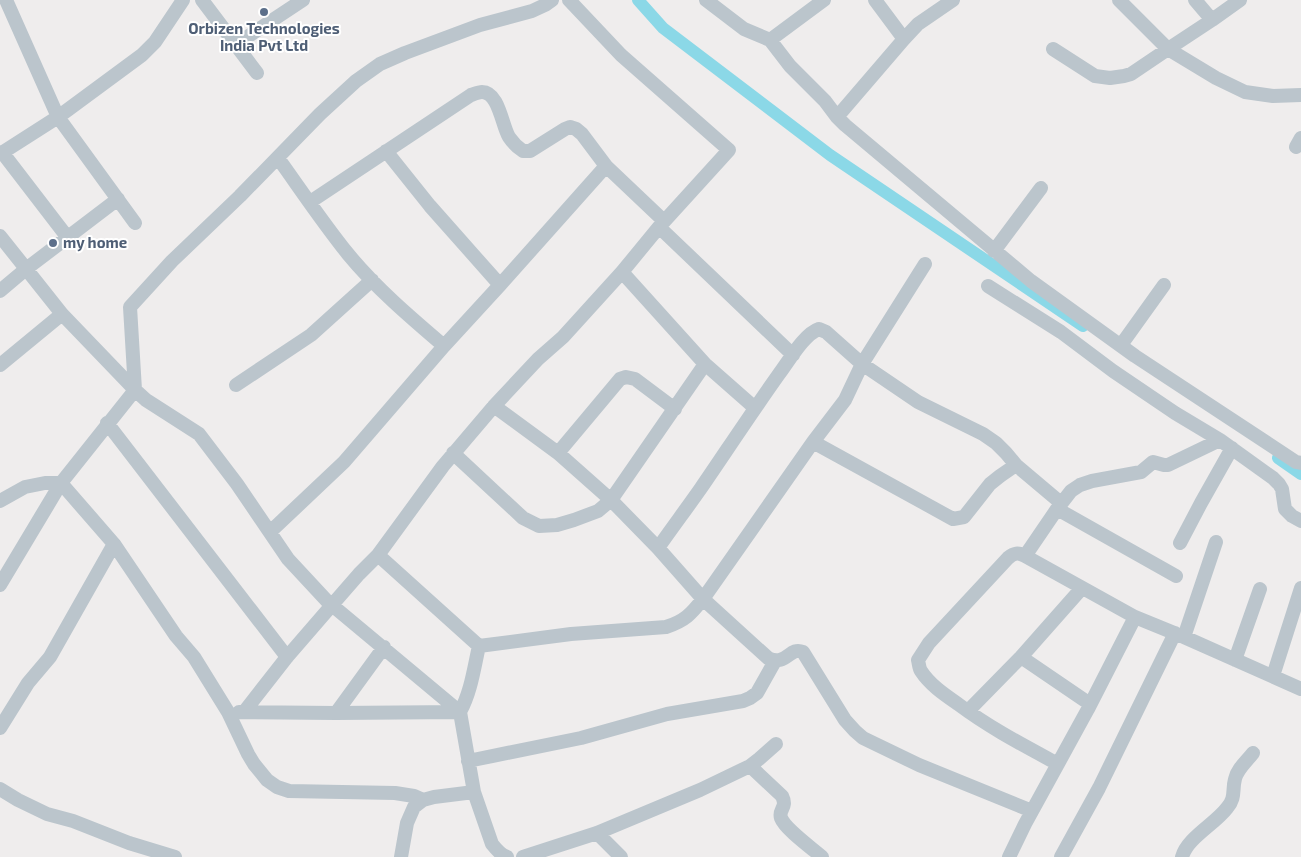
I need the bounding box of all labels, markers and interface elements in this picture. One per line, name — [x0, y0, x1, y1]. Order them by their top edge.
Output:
marker: Orbizen Technologies India Pvt Ltd — [258, 6, 270, 18]
place label: Orbizen Technologies India Pvt Ltd — [188, 19, 340, 54]
place label: my home — [63, 233, 127, 252]
marker: my home — [47, 237, 59, 249]

